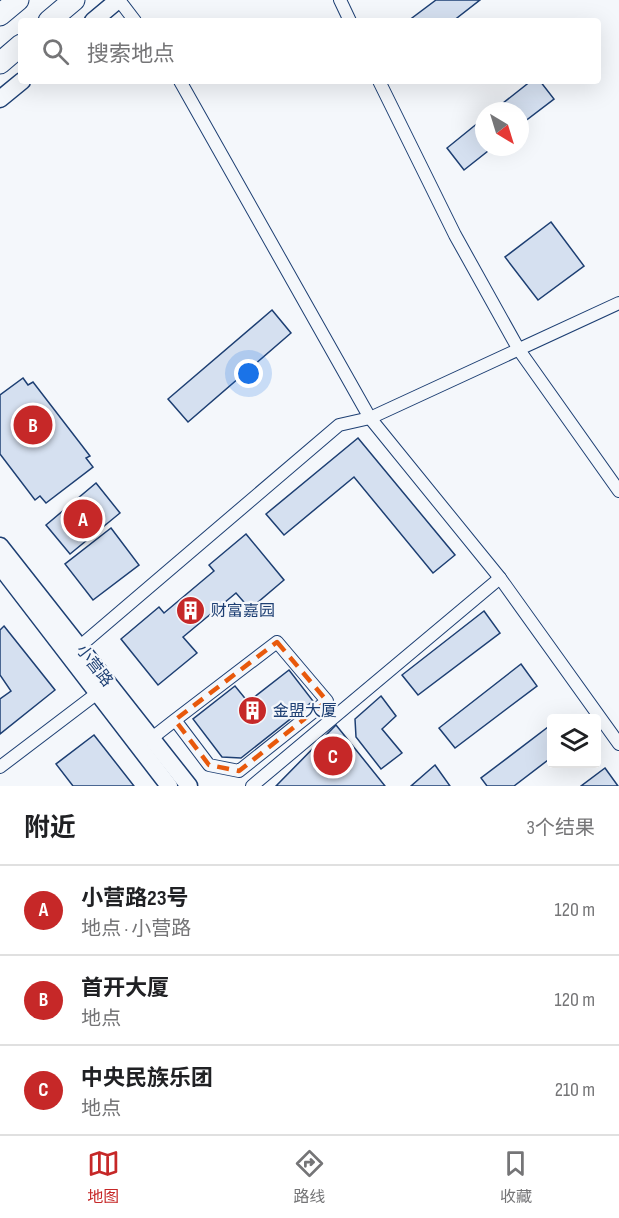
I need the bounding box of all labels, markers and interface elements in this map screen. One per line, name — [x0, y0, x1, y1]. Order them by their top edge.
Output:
search box — [18, 18, 601, 84]
icon: search — [39, 35, 72, 68]
text: 搜索地点 — [87, 41, 175, 68]
north arrow — [475, 102, 529, 156]
your location — [234, 359, 263, 388]
pin: B — [14, 402, 52, 448]
pin: A — [64, 496, 103, 542]
building icon: 财富嘉园 — [174, 595, 206, 627]
place label: 财富嘉园 — [211, 602, 275, 621]
street label: 小营路 — [72, 641, 116, 691]
building icon: 金盟大厦 — [236, 695, 268, 727]
place label: 金盟大厦 — [273, 702, 337, 721]
map controls — [547, 714, 601, 768]
button: layers — [547, 714, 601, 768]
pin: C — [314, 734, 352, 778]
text: 附近 — [24, 813, 76, 844]
text: 3个结果 — [527, 816, 595, 840]
text: 小营路23号 — [81, 885, 189, 912]
text: A — [39, 898, 48, 922]
text: 120 m — [555, 898, 595, 922]
text: 地点 · 小营路 — [81, 917, 191, 941]
text: 首开大厦 — [81, 975, 169, 1002]
text: B — [39, 988, 48, 1012]
text: 120 m — [555, 988, 595, 1012]
text: 地点 — [81, 1007, 121, 1031]
text: 中央民族乐团 — [81, 1065, 213, 1092]
text: C — [38, 1078, 49, 1102]
text: 210 m — [555, 1078, 595, 1102]
text: 地点 — [81, 1097, 121, 1121]
tab: 地图 — [87, 1147, 120, 1207]
tab: 路线 — [293, 1147, 326, 1207]
tab: 收藏 — [499, 1147, 532, 1207]

